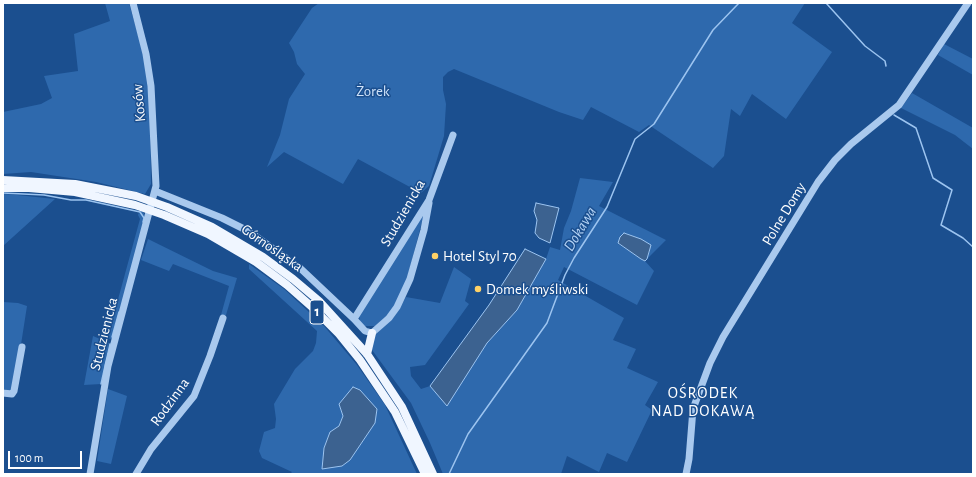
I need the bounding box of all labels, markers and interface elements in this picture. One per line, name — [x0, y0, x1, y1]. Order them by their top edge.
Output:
park label: Żorek — [356, 82, 390, 100]
street label: Kosów — [128, 83, 150, 123]
street label: Studzienicka — [377, 176, 429, 250]
street label: Polne Domy — [758, 179, 810, 249]
water label: Dokawa — [559, 203, 601, 255]
street label: Górnośląska — [238, 220, 306, 276]
place label: Hotel Styl 70 — [443, 247, 517, 265]
marker: Hotel Styl 70 — [430, 251, 440, 261]
place label: Domek myśliwski — [486, 280, 588, 298]
marker: Domek myśliwski — [473, 284, 483, 294]
street label: Studzienicka — [86, 296, 122, 372]
road number: 1 — [310, 300, 324, 324]
street label: Rodzinna — [147, 374, 193, 430]
district label: OŚRODEK NAD DOKAWĄ — [651, 383, 755, 421]
scale bar — [10, 443, 84, 469]
text: 100 m — [15, 452, 43, 464]

